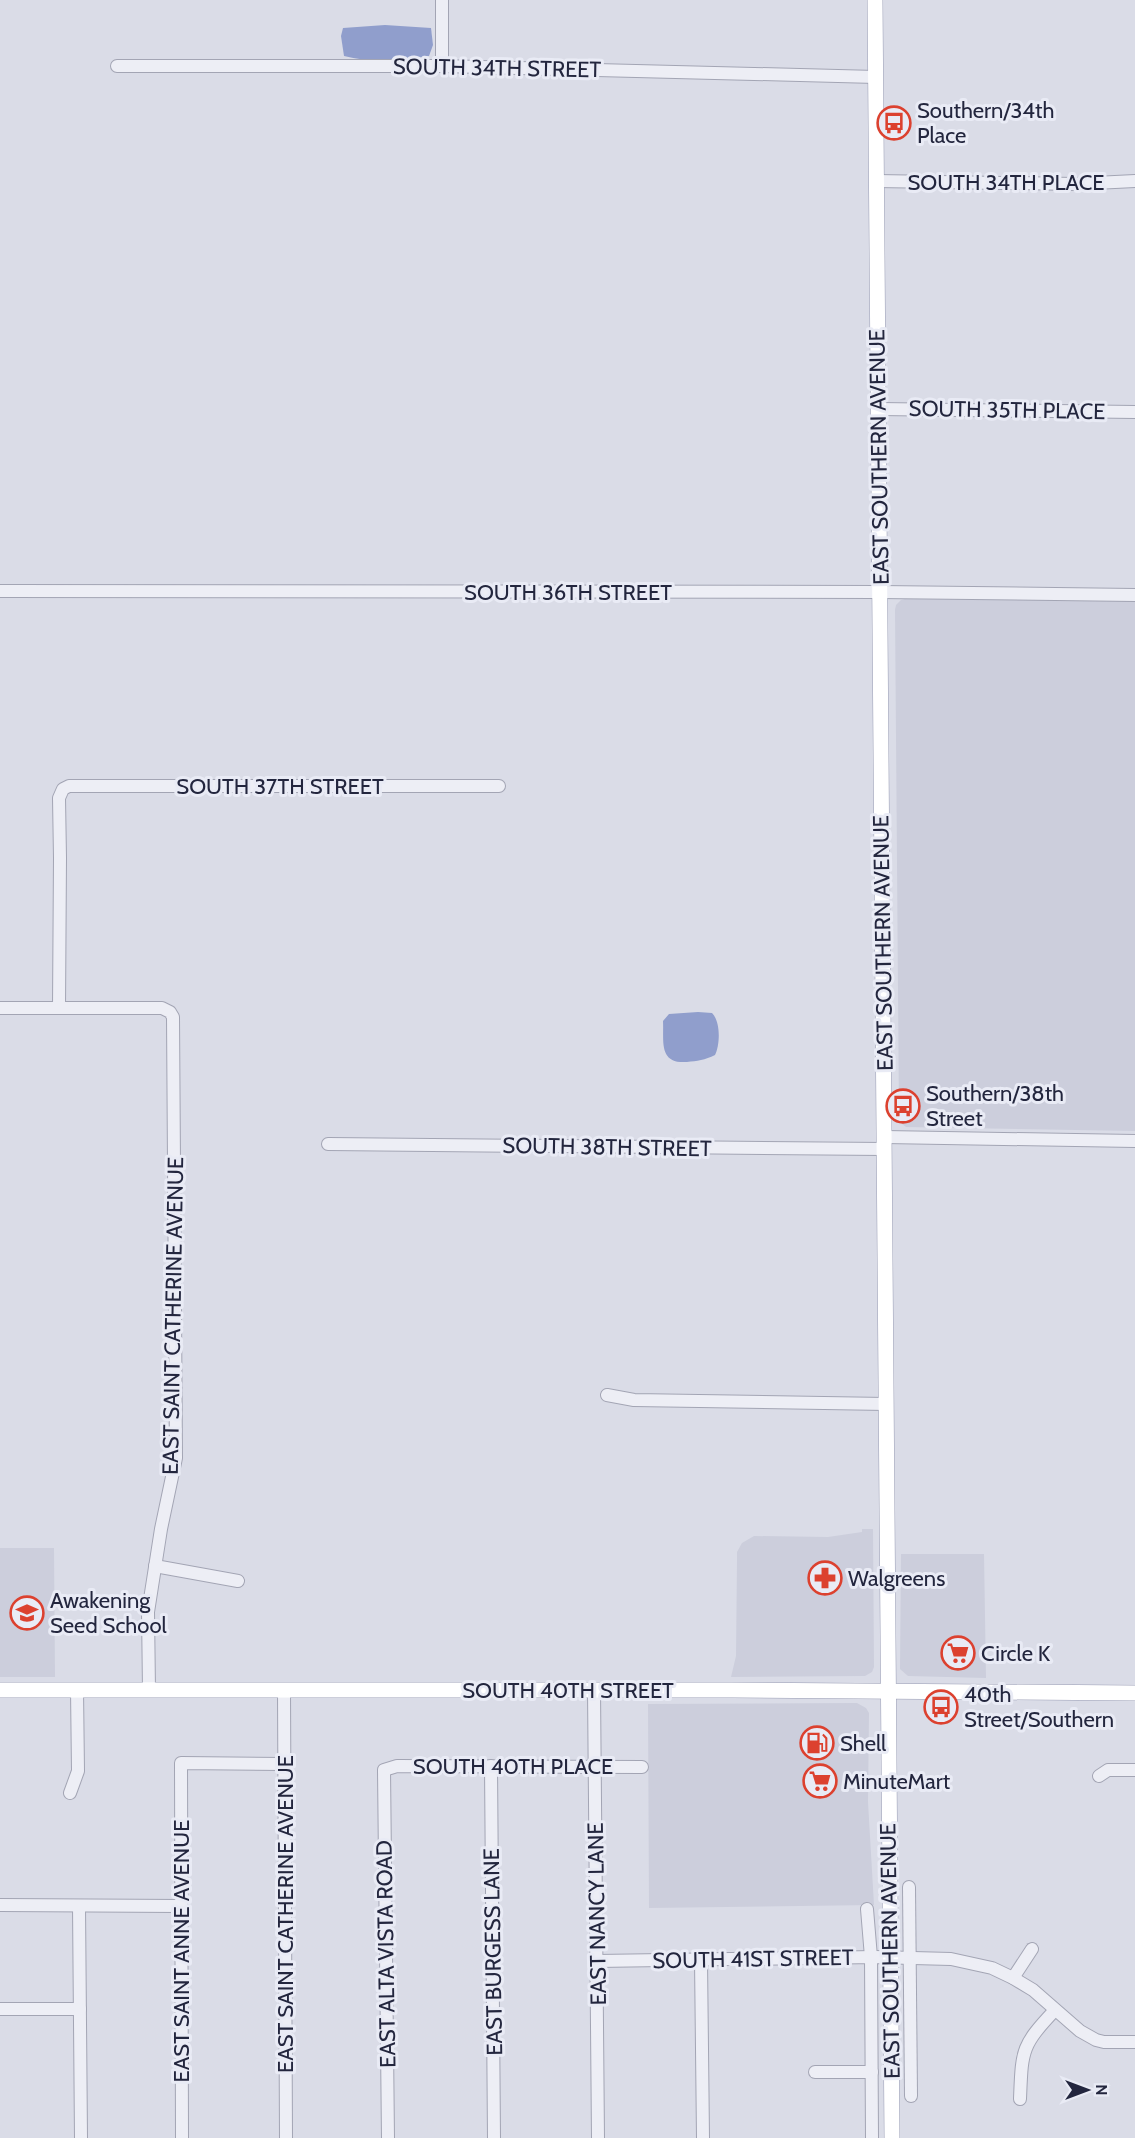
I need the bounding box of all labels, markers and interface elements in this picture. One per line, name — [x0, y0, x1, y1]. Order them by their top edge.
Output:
street label: SOUTH 34TH STREET — [393, 53, 602, 83]
place label: Southern/34th Place — [917, 97, 1054, 149]
bus stop icon: Southern/34th Place — [876, 105, 912, 141]
street label: SOUTH 34TH PLACE — [907, 169, 1105, 196]
street label: EAST SOUTHERN AVENUE — [863, 329, 895, 585]
street label: SOUTH 35TH PLACE — [908, 395, 1106, 425]
street label: SOUTH 36TH STREET — [464, 579, 672, 606]
street label: SOUTH 37TH STREET — [176, 773, 384, 800]
street label: EAST SOUTHERN AVENUE — [867, 815, 899, 1071]
place label: Southern/38th Street — [926, 1080, 1064, 1132]
bus stop icon: Southern/38th Street — [885, 1088, 921, 1124]
street label: SOUTH 38TH STREET — [502, 1132, 712, 1162]
street label: EAST SAINT CATHERINE AVENUE — [157, 1157, 189, 1475]
pharmacy icon: Walgreens — [807, 1560, 843, 1596]
place label: Walgreens — [848, 1565, 945, 1592]
place label: Awakening Seed School — [50, 1587, 167, 1639]
school or university icon: Awakening Seed School — [9, 1595, 45, 1631]
supermarket icon: Circle K — [940, 1635, 976, 1671]
place label: Circle K — [981, 1640, 1051, 1667]
street label: SOUTH 40TH STREET — [462, 1677, 674, 1704]
place label: 40th Street/Southern — [964, 1681, 1114, 1733]
bus stop icon: 40th Street/Southern — [923, 1689, 959, 1725]
fuel station icon: Shell — [799, 1725, 835, 1761]
place label: Shell — [840, 1730, 887, 1757]
street label: SOUTH 40TH PLACE — [413, 1753, 613, 1780]
street label: EAST SAINT CATHERINE AVENUE — [272, 1755, 299, 2073]
supermarket icon: MinuteMart — [802, 1763, 838, 1799]
place label: MinuteMart — [843, 1768, 951, 1795]
street label: EAST SAINT ANNE AVENUE — [168, 1820, 195, 2082]
street label: EAST NANCY LANE — [582, 1822, 612, 2006]
street label: EAST SOUTHERN AVENUE — [874, 1823, 906, 2079]
street label: EAST ALTA VISTA ROAD — [371, 1840, 401, 2068]
street label: EAST BURGESS LANE — [478, 1848, 508, 2056]
street label: SOUTH 41ST STREET — [652, 1944, 854, 1974]
north arrow — [1057, 2060, 1117, 2120]
text: N — [1092, 2084, 1111, 2096]

